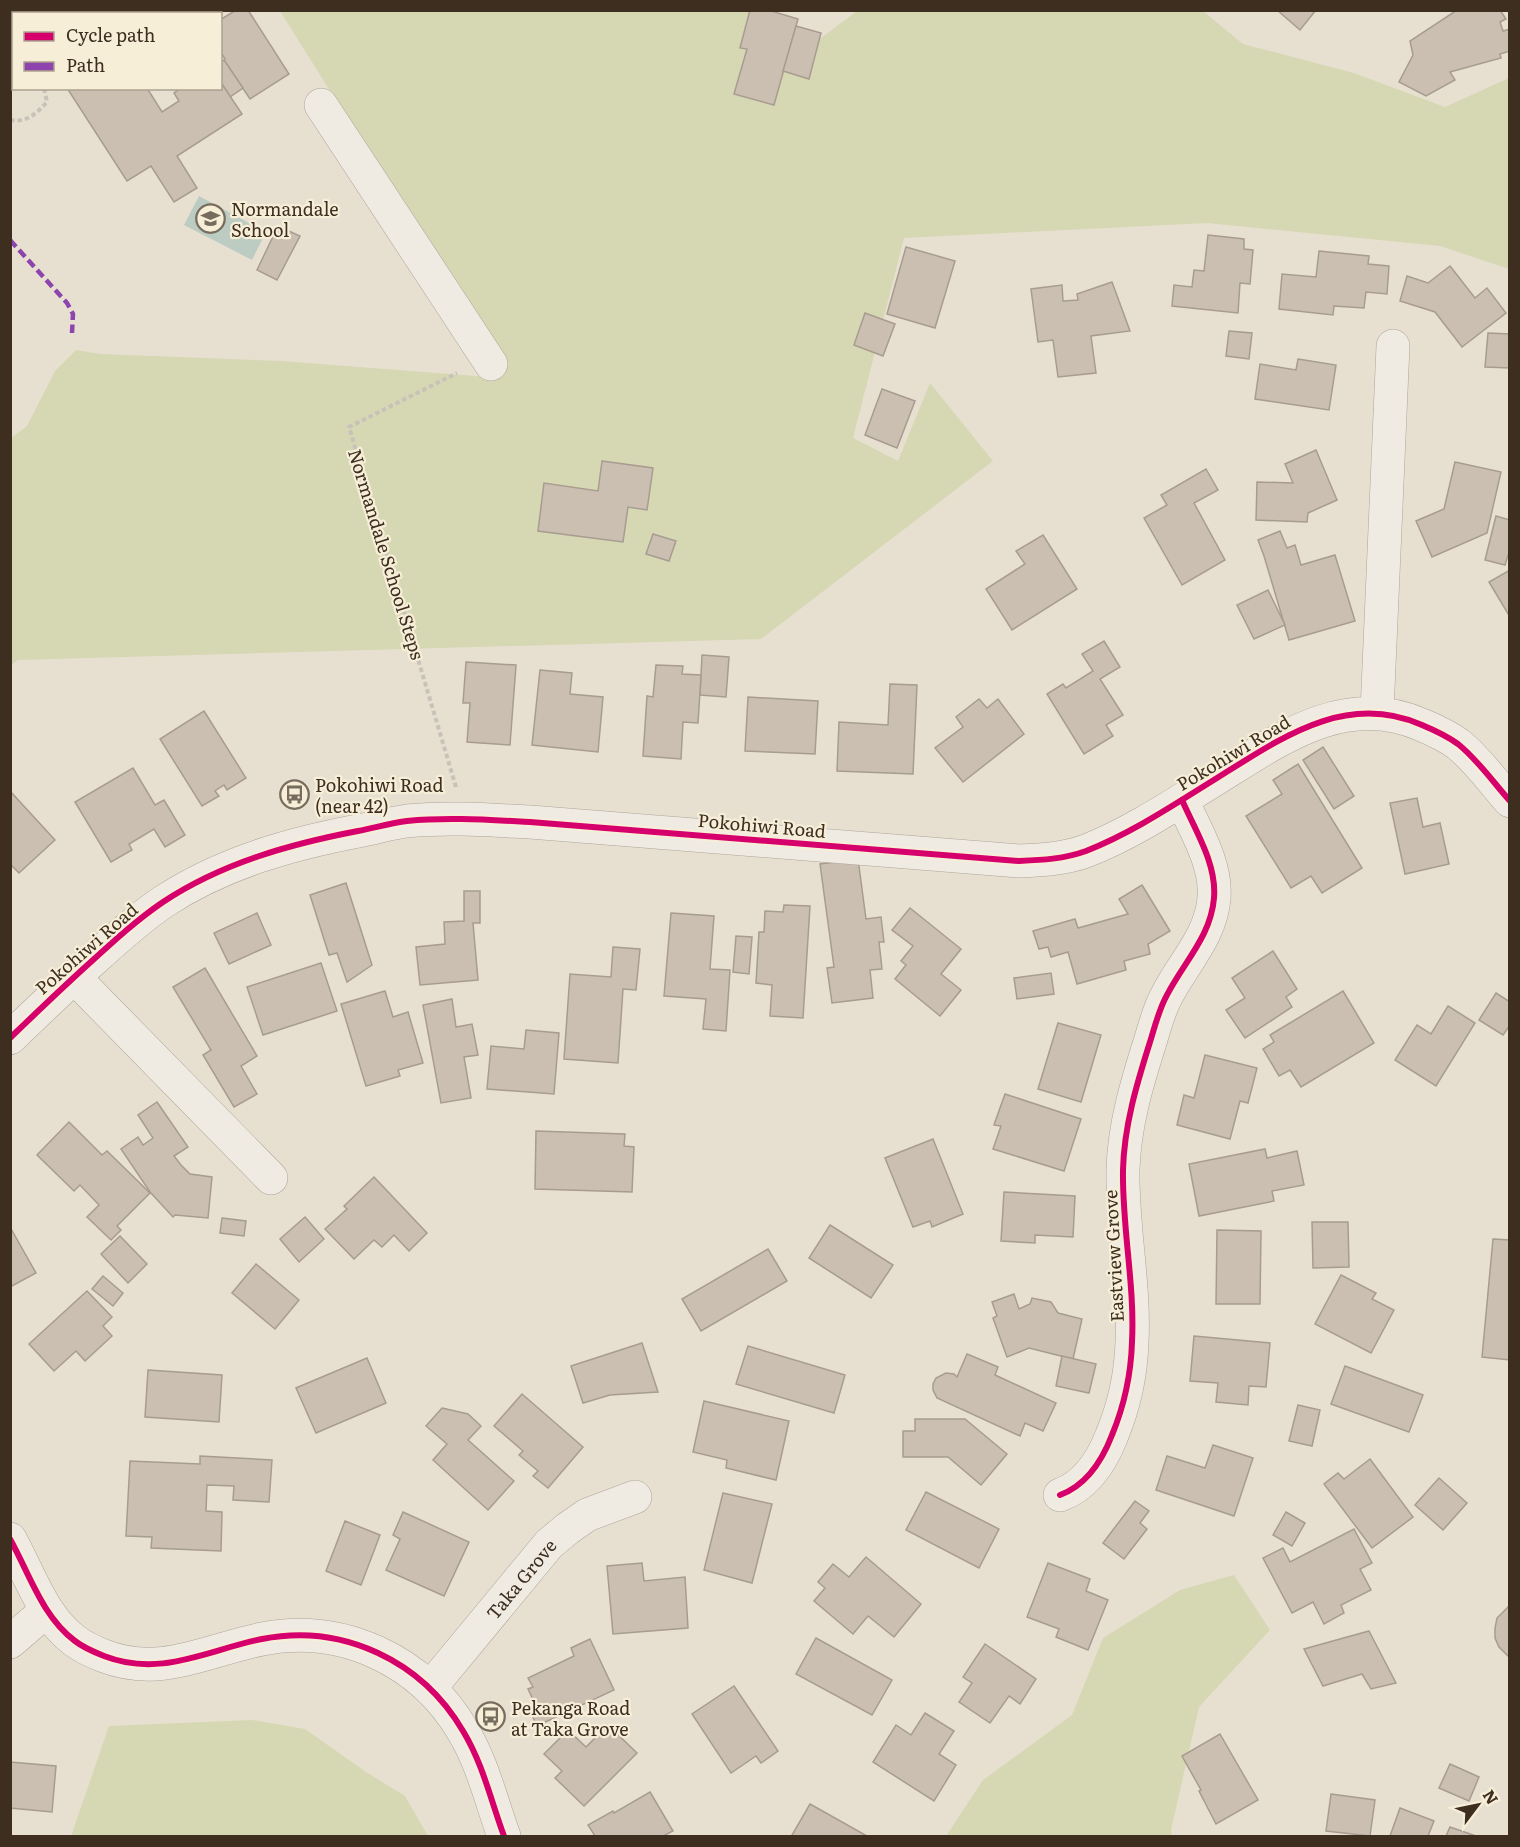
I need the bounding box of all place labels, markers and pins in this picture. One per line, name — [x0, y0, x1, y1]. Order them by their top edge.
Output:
place label: Normandale School — [231, 195, 339, 243]
school or university icon: Normandale School — [194, 202, 226, 234]
place label: Pokohiwi Road (near 42) — [315, 771, 443, 819]
bus stop icon: Pokohiwi Road (near 42) — [278, 778, 310, 810]
place label: Pekanga Road at Taka Grove — [511, 1694, 630, 1742]
bus stop icon: Pekanga Road at Taka Grove — [474, 1701, 506, 1733]

